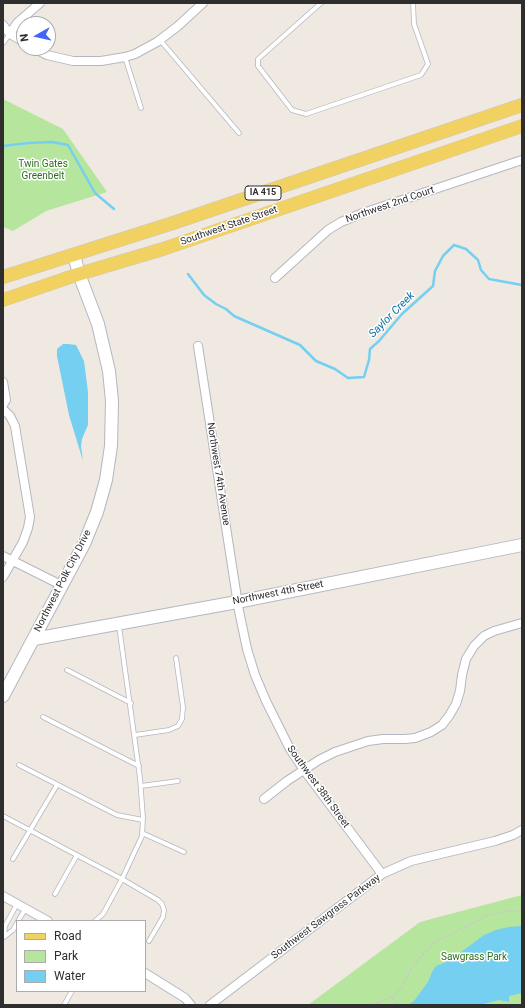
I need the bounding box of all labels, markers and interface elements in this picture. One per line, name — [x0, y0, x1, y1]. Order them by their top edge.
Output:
north arrow — [16, 16, 56, 56]
text: N — [18, 33, 32, 42]
park label: Twin Gates Greenbelt — [18, 158, 68, 182]
street label: Northwest 2nd Court — [344, 184, 436, 226]
road number: IA 415 — [245, 186, 281, 200]
street label: Southwest State Street — [179, 204, 279, 248]
water label: Saylor Creek — [366, 289, 418, 341]
street label: Northwest 74th Avenue — [204, 422, 232, 526]
street label: Northwest Polk City Drive — [32, 528, 94, 634]
street label: Northwest 4th Street — [232, 578, 324, 608]
street label: Southwest 38th Street — [284, 744, 352, 830]
street label: Southwest Sawgrass Parkway — [269, 872, 383, 962]
legend — [16, 920, 146, 992]
text: Road — [54, 929, 82, 943]
text: Park — [54, 949, 78, 963]
park label: Sawgrass Park — [441, 951, 507, 963]
text: Water — [54, 969, 85, 983]

